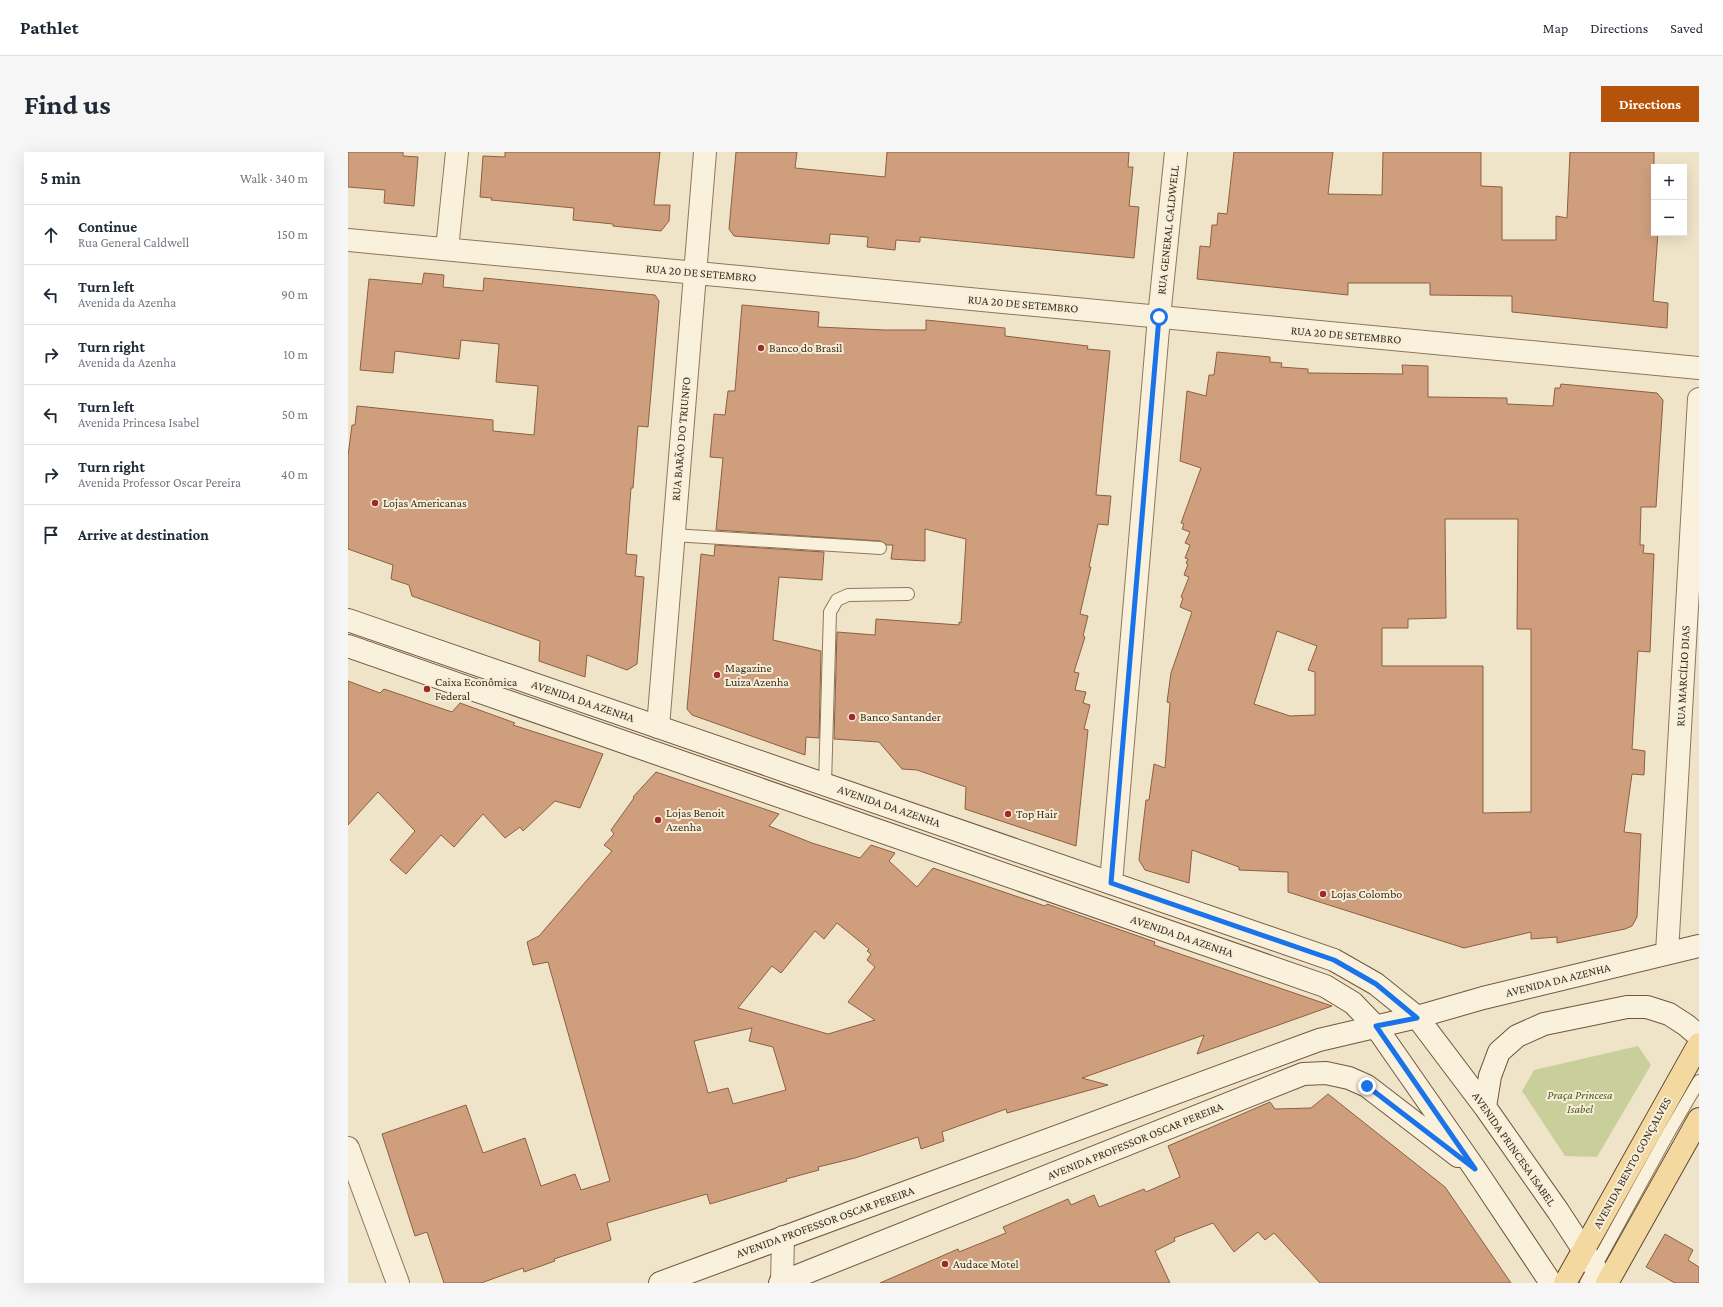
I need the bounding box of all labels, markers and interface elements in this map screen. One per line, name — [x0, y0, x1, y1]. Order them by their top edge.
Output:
text: Pathlet — [20, 17, 78, 38]
text: Map — [1543, 20, 1568, 36]
text: Directions — [1590, 20, 1648, 36]
text: Saved — [1670, 20, 1703, 36]
button: Directions — [1601, 86, 1699, 122]
text: Find us — [24, 89, 111, 120]
map controls — [1651, 164, 1687, 236]
button: + — [1651, 164, 1687, 200]
street label: RUA GENERAL CALDWELL — [1154, 165, 1182, 295]
text: 5 min — [40, 169, 81, 188]
text: Walk · 340 m — [240, 171, 308, 186]
button: − — [1651, 200, 1687, 236]
text: Continue — [78, 219, 137, 235]
icon: ahead — [40, 224, 62, 246]
text: 150 m — [277, 227, 308, 242]
text: Rua General Caldwell — [78, 235, 189, 250]
street label: RUA 20 DE SETEMBRO — [645, 261, 757, 285]
text: Turn left — [78, 279, 134, 295]
icon: left — [40, 284, 62, 306]
text: 90 m — [281, 287, 308, 302]
street label: RUA 20 DE SETEMBRO — [967, 292, 1079, 316]
text: Avenida da Azenha — [78, 295, 176, 310]
route start — [1150, 308, 1168, 326]
street label: RUA 20 DE SETEMBRO — [1290, 323, 1402, 347]
text: Turn right — [78, 339, 145, 355]
place label: Banco do Brasil — [769, 341, 842, 355]
marker: Banco do Brasil — [756, 343, 766, 353]
icon: right — [40, 344, 62, 366]
text: 10 m — [283, 347, 308, 362]
text: Avenida da Azenha — [78, 355, 176, 370]
street label: RUA BARÃO DO TRIUNFO — [669, 376, 693, 502]
text: Turn left — [78, 399, 134, 415]
icon: left — [40, 404, 62, 426]
text: 50 m — [282, 407, 308, 422]
text: Avenida Princesa Isabel — [78, 415, 199, 430]
text: Turn right — [78, 459, 145, 475]
icon: right — [40, 464, 62, 486]
text: 40 m — [281, 467, 308, 482]
text: Avenida Professor Oscar Pereira — [78, 475, 241, 490]
place label: Lojas Americanas — [383, 496, 467, 510]
marker: Lojas Americanas — [370, 498, 380, 508]
icon: arrive — [40, 524, 62, 546]
text: Arrive at destination — [78, 527, 209, 543]
street label: RUA MARCÍLIO DIAS — [1673, 625, 1693, 727]
place label: Magazine Luiza Azenha — [725, 661, 789, 689]
marker: Magazine Luiza Azenha — [712, 670, 722, 680]
place label: Caixa Econômica Federal — [435, 675, 518, 703]
street label: AVENIDA DA AZENHA — [530, 677, 636, 725]
marker: Caixa Econômica Federal — [422, 684, 432, 694]
place label: Banco Santander — [860, 710, 942, 724]
marker: Banco Santander — [847, 712, 857, 722]
street label: AVENIDA DA AZENHA — [836, 782, 942, 830]
place label: Lojas Benoit Azenha — [666, 806, 726, 834]
place label: Top Hair — [1016, 807, 1058, 821]
marker: Top Hair — [1003, 809, 1013, 819]
marker: Lojas Benoit Azenha — [653, 815, 663, 825]
place label: Lojas Colombo — [1331, 887, 1402, 901]
marker: Lojas Colombo — [1318, 889, 1328, 899]
street label: AVENIDA DA AZENHA — [1129, 912, 1235, 960]
street label: AVENIDA DA AZENHA — [1504, 960, 1612, 1000]
route end — [1358, 1077, 1376, 1095]
park label: Praça Princesa Isabel — [1547, 1088, 1613, 1116]
street label: AVENIDA PRINCESA ISABEL — [1469, 1089, 1559, 1209]
street label: AVENIDA BENTO GONÇALVES — [1590, 1095, 1674, 1231]
street label: AVENIDA PROFESSOR OSCAR PEREIRA — [1045, 1099, 1225, 1183]
street label: AVENIDA PROFESSOR OSCAR PEREIRA — [734, 1183, 916, 1261]
place label: Audace Motel — [953, 1257, 1019, 1271]
marker: Audace Motel — [940, 1259, 950, 1269]

